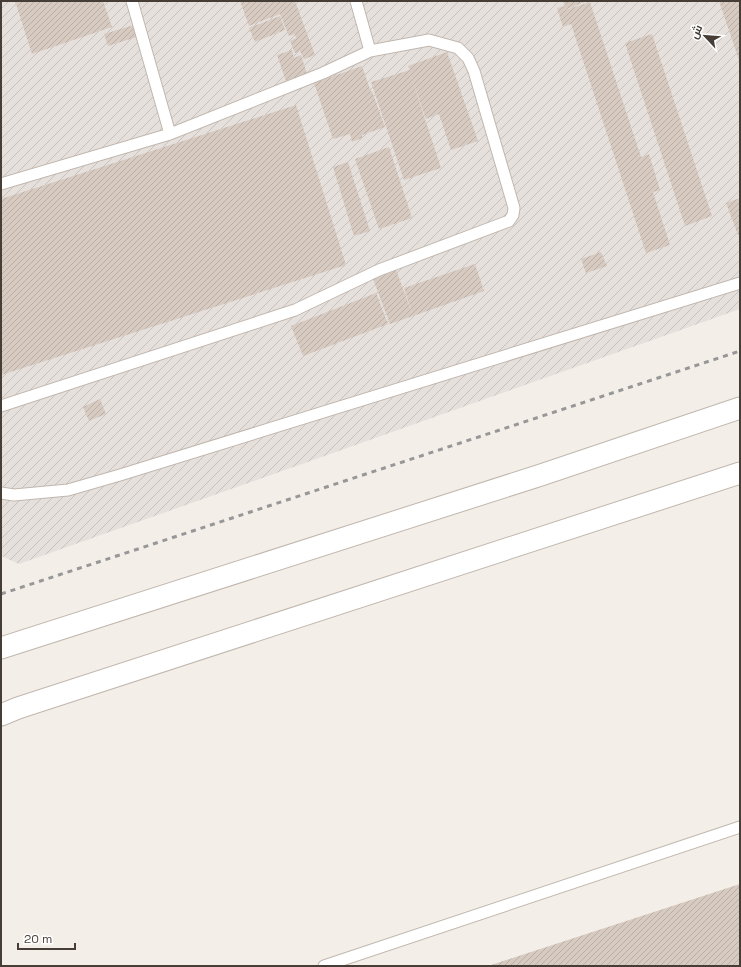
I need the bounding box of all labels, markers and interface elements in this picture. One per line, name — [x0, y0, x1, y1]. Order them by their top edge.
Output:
north arrow — [685, 16, 725, 56]
text: ش — [687, 22, 705, 41]
scale bar — [18, 925, 75, 951]
text: 20 m — [24, 931, 52, 947]

